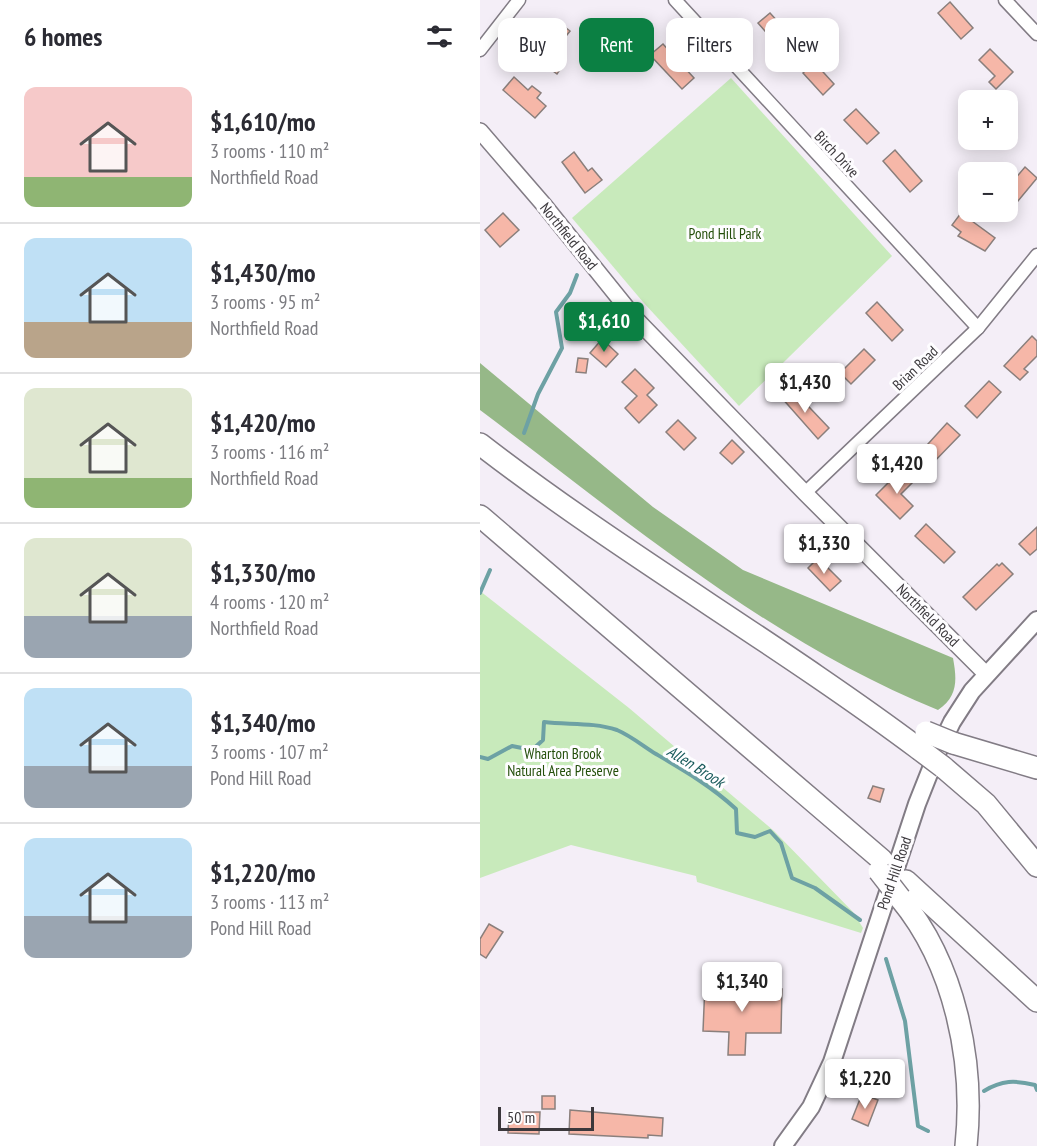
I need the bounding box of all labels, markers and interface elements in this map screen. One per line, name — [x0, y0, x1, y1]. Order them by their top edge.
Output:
chip: Buy — [498, 18, 567, 72]
chip: Rent — [579, 18, 654, 72]
chip: Filters — [666, 18, 753, 72]
chip: New — [765, 18, 839, 72]
text: 6 homes — [24, 20, 102, 53]
icon: filters — [423, 20, 456, 53]
map controls — [958, 90, 1018, 222]
button: + — [958, 90, 1018, 150]
text: $1,610/mo — [210, 105, 316, 138]
icon: home — [72, 111, 144, 183]
street label: Birch Drive — [811, 127, 863, 181]
text: 3 rooms · 110 m² — [210, 138, 329, 164]
button: − — [958, 162, 1018, 222]
text: Northfield Road — [210, 164, 318, 190]
street label: Northfield Road — [536, 198, 602, 274]
park label: Pond Hill Park — [689, 224, 762, 243]
text: $1,430/mo — [210, 256, 316, 289]
icon: home — [72, 262, 144, 334]
text: 3 rooms · 95 m² — [210, 289, 320, 315]
pin: $1,610 — [555, 302, 653, 353]
text: $1,610 — [578, 308, 630, 334]
text: Northfield Road — [210, 315, 318, 341]
street label: Brian Road — [888, 342, 942, 394]
pin: $1,430 — [756, 363, 854, 414]
text: $1,430 — [779, 369, 831, 395]
text: $1,420/mo — [210, 406, 316, 439]
icon: home — [72, 412, 144, 484]
text: 3 rooms · 116 m² — [210, 439, 329, 465]
pin: $1,420 — [848, 444, 946, 495]
text: $1,420 — [871, 450, 923, 476]
text: Northfield Road — [210, 465, 318, 491]
pin: $1,330 — [775, 524, 873, 575]
text: $1,330 — [798, 530, 850, 556]
text: $1,330/mo — [210, 556, 316, 589]
icon: home — [72, 562, 144, 634]
street label: Northfield Road — [893, 580, 963, 650]
text: 4 rooms · 120 m² — [210, 589, 329, 615]
text: Northfield Road — [210, 615, 318, 641]
text: $1,340/mo — [210, 706, 316, 739]
icon: home — [72, 712, 144, 784]
text: 3 rooms · 107 m² — [210, 739, 329, 765]
water label: Allen Brook — [664, 741, 730, 792]
park label: Wharton Brook Natural Area Preserve — [507, 744, 619, 780]
text: Pond Hill Road — [210, 765, 312, 791]
street label: Pond Hill Road — [873, 834, 915, 912]
text: $1,220/mo — [210, 856, 316, 889]
icon: home — [72, 862, 144, 934]
text: 3 rooms · 113 m² — [210, 889, 329, 915]
text: Pond Hill Road — [210, 915, 312, 941]
pin: $1,340 — [693, 962, 791, 1013]
text: $1,340 — [716, 968, 768, 994]
pin: $1,220 — [816, 1059, 914, 1110]
text: $1,220 — [839, 1065, 891, 1091]
scale bar — [498, 1104, 594, 1132]
text: 50 m — [507, 1107, 535, 1127]

